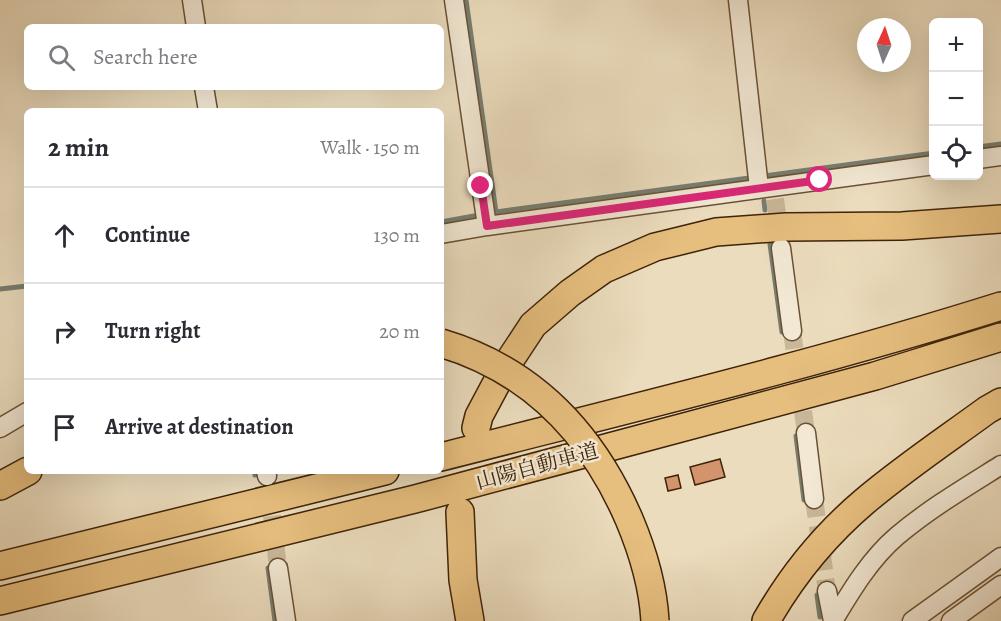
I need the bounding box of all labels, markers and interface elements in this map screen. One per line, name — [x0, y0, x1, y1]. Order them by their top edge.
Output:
north arrow — [857, 18, 911, 72]
map controls — [929, 18, 983, 180]
button: + — [929, 18, 983, 72]
search box — [24, 24, 444, 90]
icon: search — [45, 41, 78, 74]
text: Search here — [93, 42, 198, 72]
button: − — [929, 72, 983, 126]
button: locate — [929, 126, 983, 180]
text: 2 min — [48, 130, 109, 165]
text: Walk · 150 m — [320, 134, 420, 161]
route start — [806, 166, 832, 192]
route end — [467, 172, 493, 198]
icon: ahead — [48, 219, 81, 252]
text: Continue — [105, 220, 190, 250]
text: 130 m — [374, 222, 420, 249]
icon: right — [48, 315, 81, 348]
text: Turn right — [105, 316, 201, 346]
text: 20 m — [379, 318, 420, 345]
icon: arrive — [48, 411, 81, 444]
text: Arrive at destination — [105, 412, 294, 442]
street label: 山陽自動車道 — [473, 436, 601, 496]

